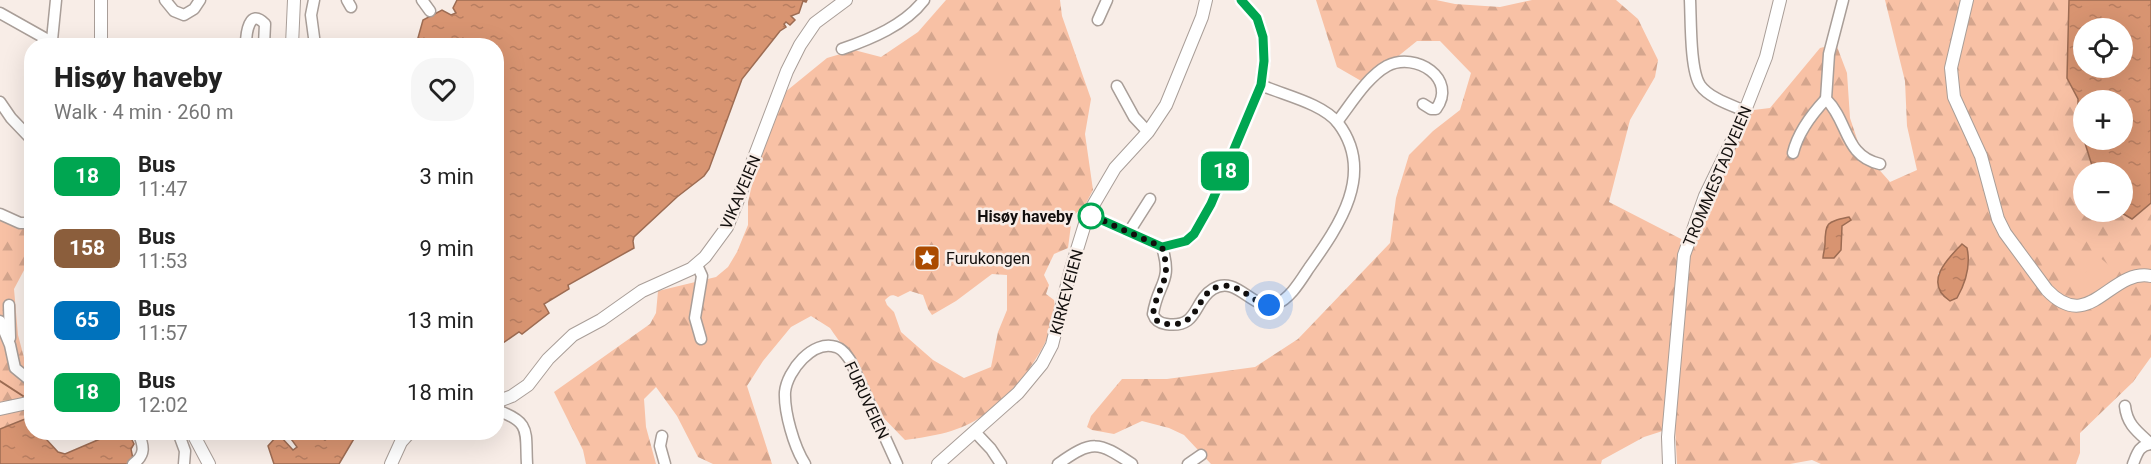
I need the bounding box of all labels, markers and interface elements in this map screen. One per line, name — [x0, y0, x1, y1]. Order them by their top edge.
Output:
map controls — [2073, 18, 2133, 222]
button: locate — [2073, 18, 2133, 78]
button: heart — [411, 58, 474, 121]
text: Hisøy haveby — [54, 61, 222, 94]
button: + — [2073, 90, 2133, 150]
text: Walk · 4 min · 260 m — [54, 100, 233, 124]
street label: TROMMESTADVEIEN — [1679, 103, 1756, 249]
text: Bus — [138, 152, 176, 177]
street label: VIKAVEIEN — [716, 152, 765, 232]
line badge: 18 — [1198, 152, 1252, 190]
text: 18 — [1213, 159, 1237, 183]
button: − — [2073, 162, 2133, 222]
text: 18 — [75, 164, 99, 188]
text: 3 min — [419, 164, 474, 189]
text: 11:47 — [138, 177, 188, 201]
marker: Hisøy haveby — [1078, 203, 1104, 229]
place label: Hisøy haveby — [977, 207, 1074, 226]
text: Bus — [138, 224, 176, 249]
text: 158 — [69, 236, 105, 260]
text: 9 min — [419, 236, 474, 261]
place icon: Furukongen — [912, 243, 942, 273]
street label: KIRKEVEIEN — [1046, 247, 1087, 337]
text: 11:53 — [138, 249, 188, 273]
place label: Furukongen — [946, 249, 1030, 268]
your location — [1254, 290, 1284, 320]
text: Bus — [138, 296, 176, 321]
text: 65 — [75, 308, 99, 332]
text: 13 min — [407, 308, 474, 333]
text: 11:57 — [138, 321, 188, 345]
street label: FURUVEIEN — [840, 358, 893, 442]
text: Bus — [138, 368, 176, 393]
text: 18 — [75, 380, 99, 404]
text: 18 min — [407, 380, 474, 405]
text: 12:02 — [138, 393, 188, 417]

